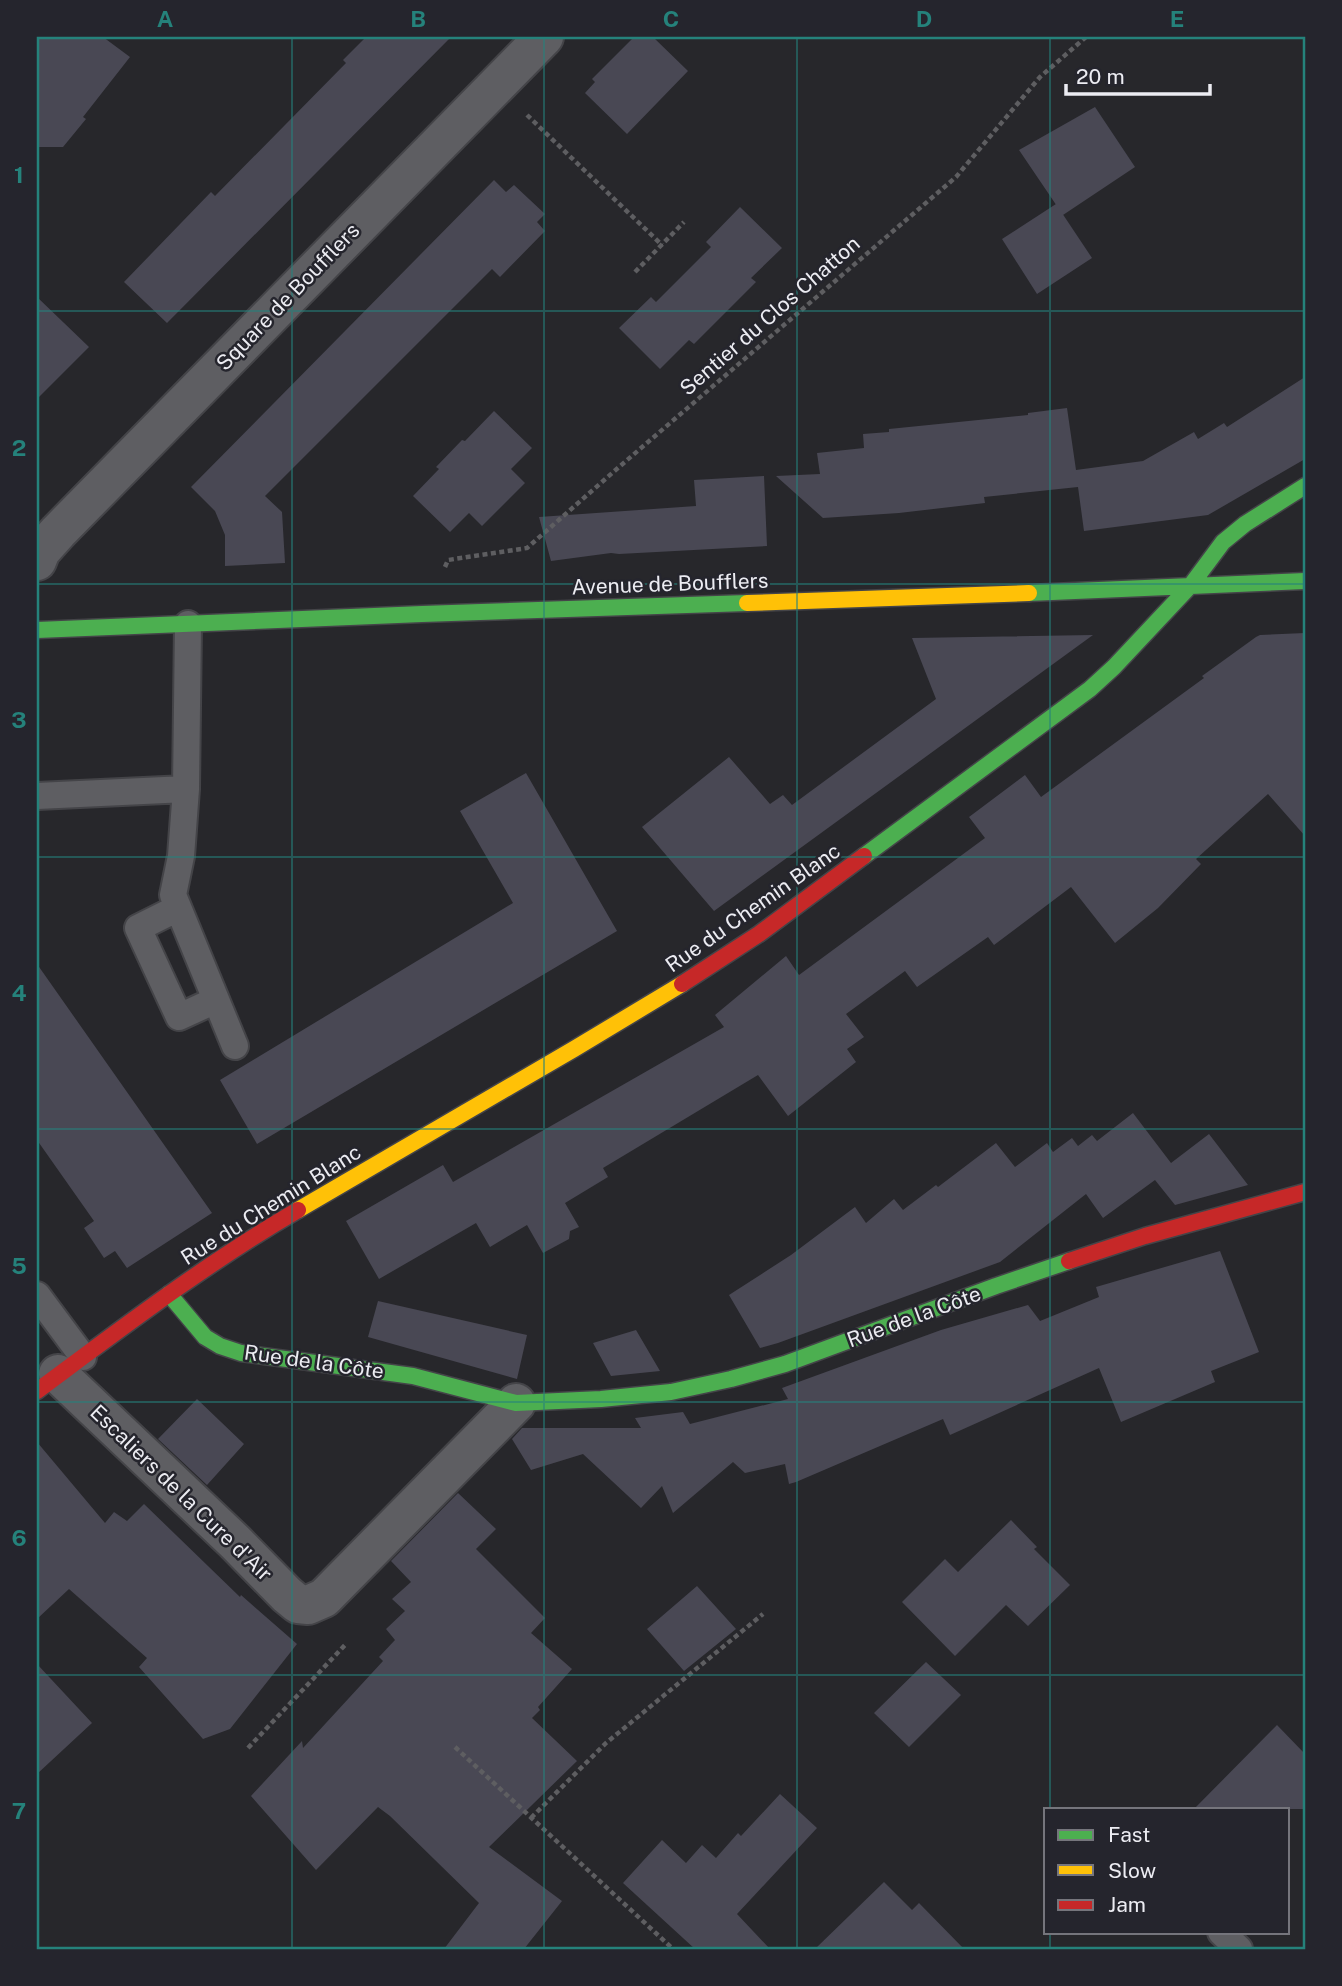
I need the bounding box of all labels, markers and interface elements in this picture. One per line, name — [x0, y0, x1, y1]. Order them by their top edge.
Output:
text: A — [157, 5, 174, 32]
text: B — [410, 5, 426, 32]
text: C — [663, 5, 679, 32]
text: D — [916, 5, 932, 32]
text: E — [1170, 5, 1184, 32]
scale bar — [1066, 52, 1209, 96]
text: 20 m — [1076, 64, 1125, 89]
text: 1 — [14, 161, 24, 188]
street label: Square de Boufflers — [211, 218, 364, 375]
street label: Sentier du Clos Chatton — [675, 231, 865, 401]
text: 2 — [12, 434, 26, 461]
street label: Avenue de Boufflers — [571, 568, 769, 599]
text: 3 — [11, 706, 27, 733]
street label: Rue du Chemin Blanc — [661, 838, 845, 977]
text: 4 — [11, 979, 27, 1006]
street label: Rue du Chemin Blanc — [176, 1139, 365, 1270]
text: 5 — [11, 1252, 27, 1279]
street label: Rue de la Côte — [843, 1281, 984, 1352]
street label: Rue de la Côte — [243, 1339, 386, 1384]
street label: Escaliers de la Cure d'Air — [85, 1399, 277, 1586]
text: 6 — [11, 1524, 27, 1551]
text: 7 — [12, 1797, 26, 1824]
legend — [1044, 1808, 1290, 1934]
text: Fast — [1108, 1822, 1150, 1847]
text: Slow — [1108, 1858, 1156, 1883]
text: Jam — [1108, 1892, 1146, 1917]

